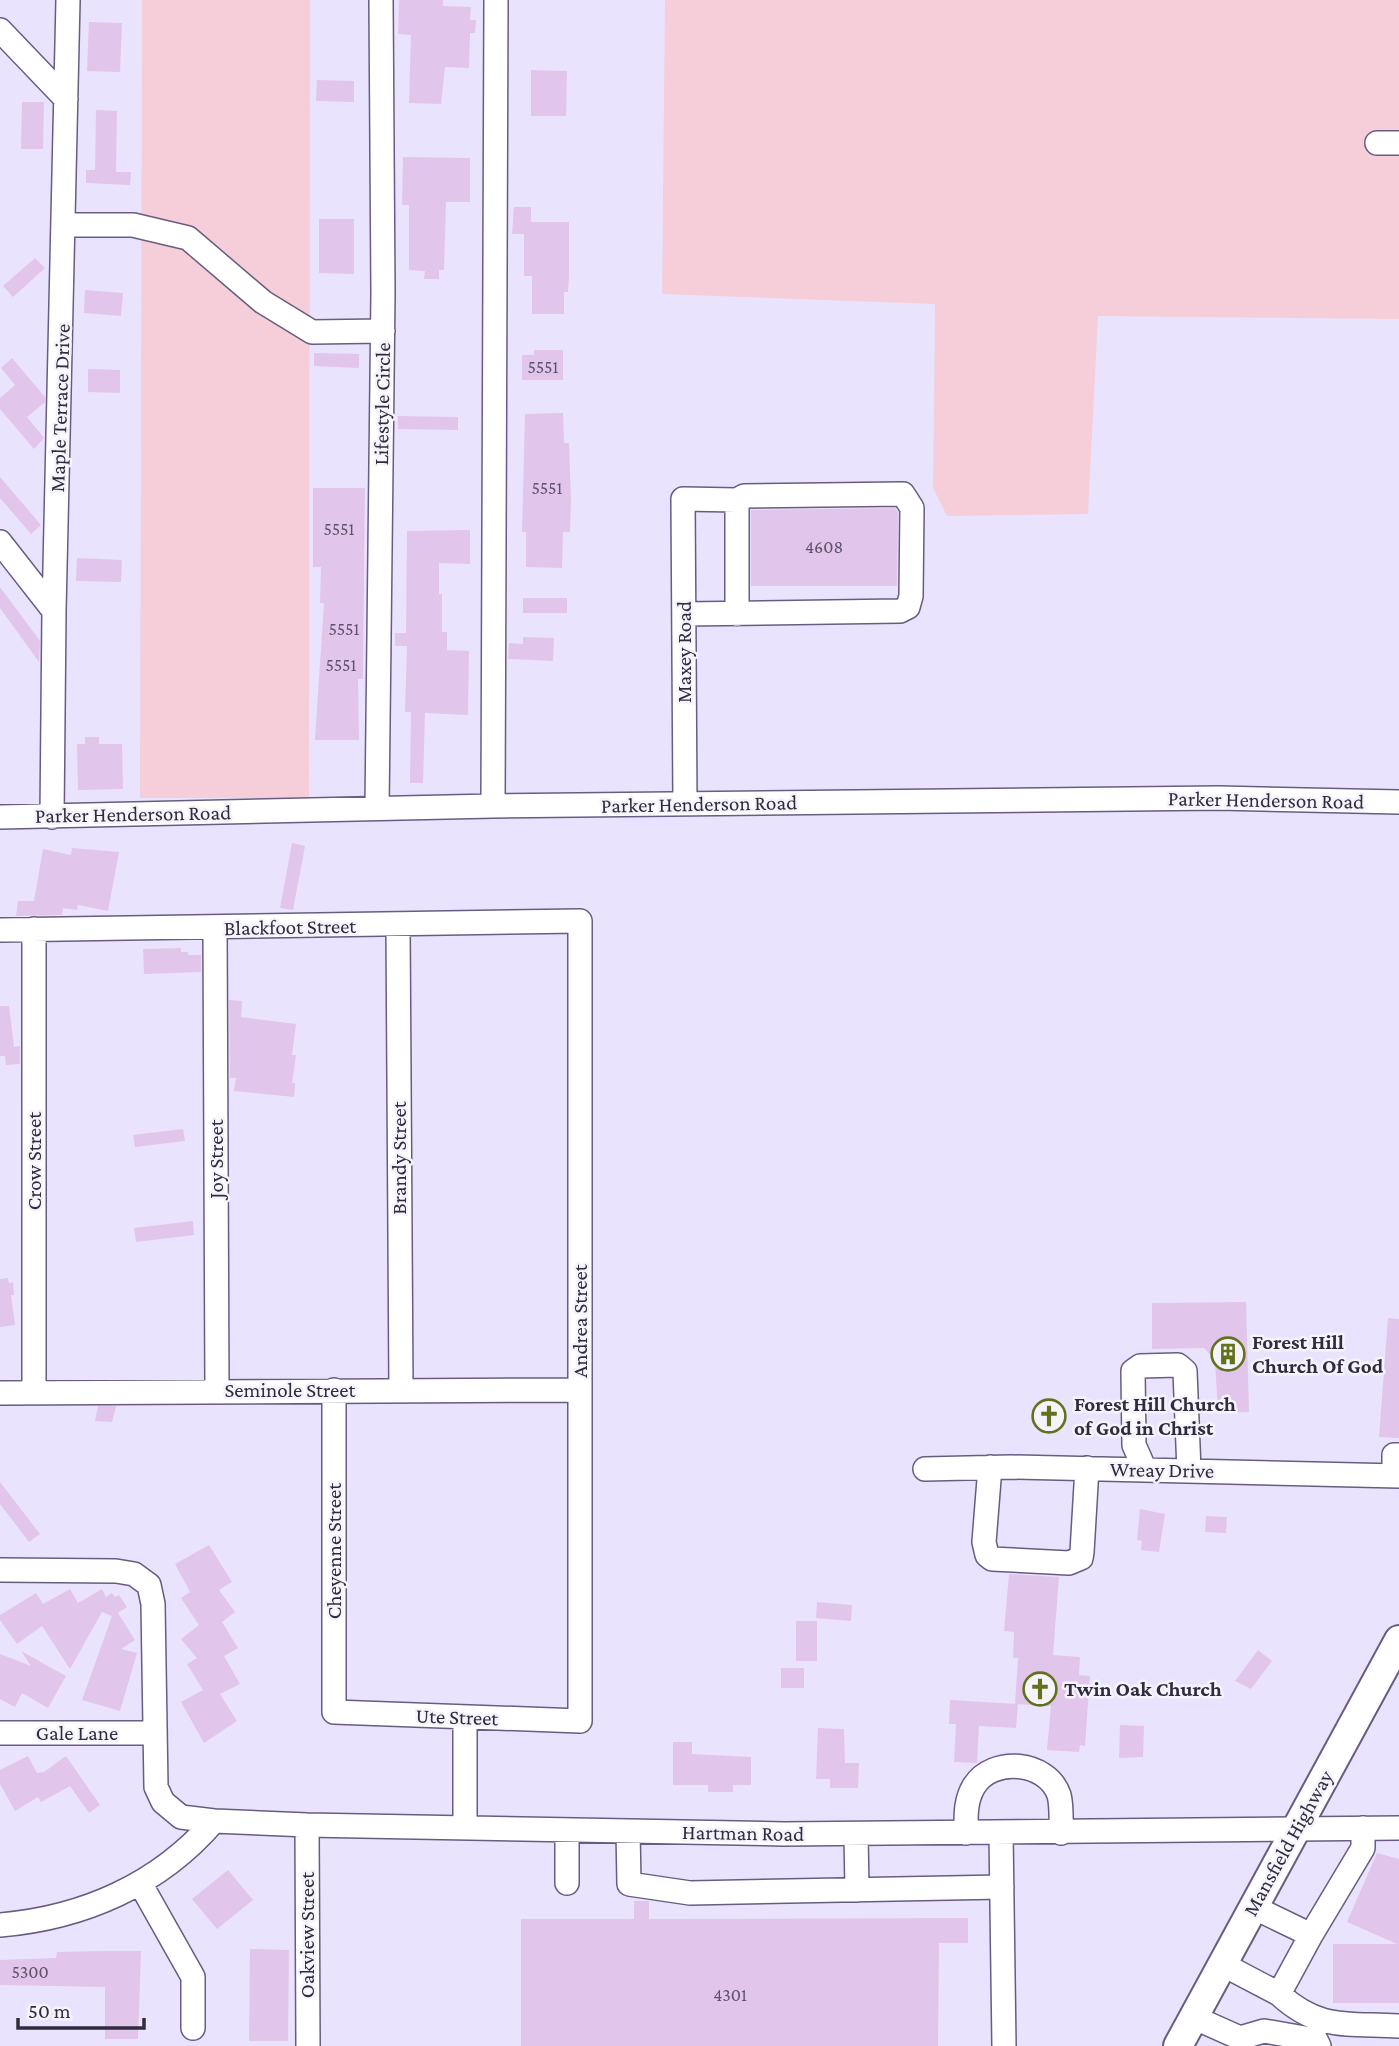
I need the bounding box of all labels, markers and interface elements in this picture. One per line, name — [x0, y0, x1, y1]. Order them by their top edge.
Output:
street label: Maple Terrace Drive — [45, 323, 75, 493]
street label: Lifestyle Circle — [369, 342, 395, 466]
house number: 5551 — [527, 357, 559, 377]
house number: 5551 — [531, 478, 563, 498]
house number: 5551 — [323, 519, 355, 539]
house number: 4608 — [805, 537, 843, 557]
street label: Maxey Road — [672, 601, 696, 703]
house number: 5551 — [328, 619, 360, 639]
house number: 5551 — [325, 655, 357, 675]
street label: Parker Henderson Road — [1168, 786, 1364, 814]
street label: Parker Henderson Road — [601, 790, 797, 818]
street label: Parker Henderson Road — [35, 800, 231, 828]
street label: Blackfoot Street — [224, 914, 357, 940]
street label: Brandy Street — [387, 1100, 411, 1215]
street label: Crow Street — [22, 1111, 46, 1210]
street label: Joy Street — [204, 1118, 228, 1201]
street label: Andrea Street — [568, 1263, 592, 1378]
place label: Forest Hill Church Of God — [1252, 1330, 1384, 1378]
building icon: Forest Hill Church Of God — [1209, 1335, 1247, 1373]
street label: Seminole Street — [224, 1378, 357, 1402]
place label: Forest Hill Church of God in Christ — [1074, 1392, 1236, 1440]
church icon: Forest Hill Church of God in Christ — [1030, 1397, 1068, 1435]
street label: Wreay Drive — [1110, 1457, 1214, 1483]
street label: Cheyenne Street — [322, 1482, 346, 1619]
church icon: Twin Oak Church — [1021, 1670, 1059, 1708]
place label: Twin Oak Church — [1064, 1677, 1222, 1701]
street label: Ute Street — [415, 1704, 500, 1730]
street label: Gale Lane — [36, 1721, 118, 1745]
street label: Mansfield Highway — [1238, 1766, 1338, 1920]
street label: Hartman Road — [682, 1820, 804, 1846]
street label: Oakview Street — [295, 1871, 319, 1998]
house number: 5300 — [11, 1962, 49, 1982]
house number: 4301 — [713, 1985, 747, 2005]
scale bar — [18, 1986, 144, 2030]
text: 50 m — [28, 1999, 71, 2023]

